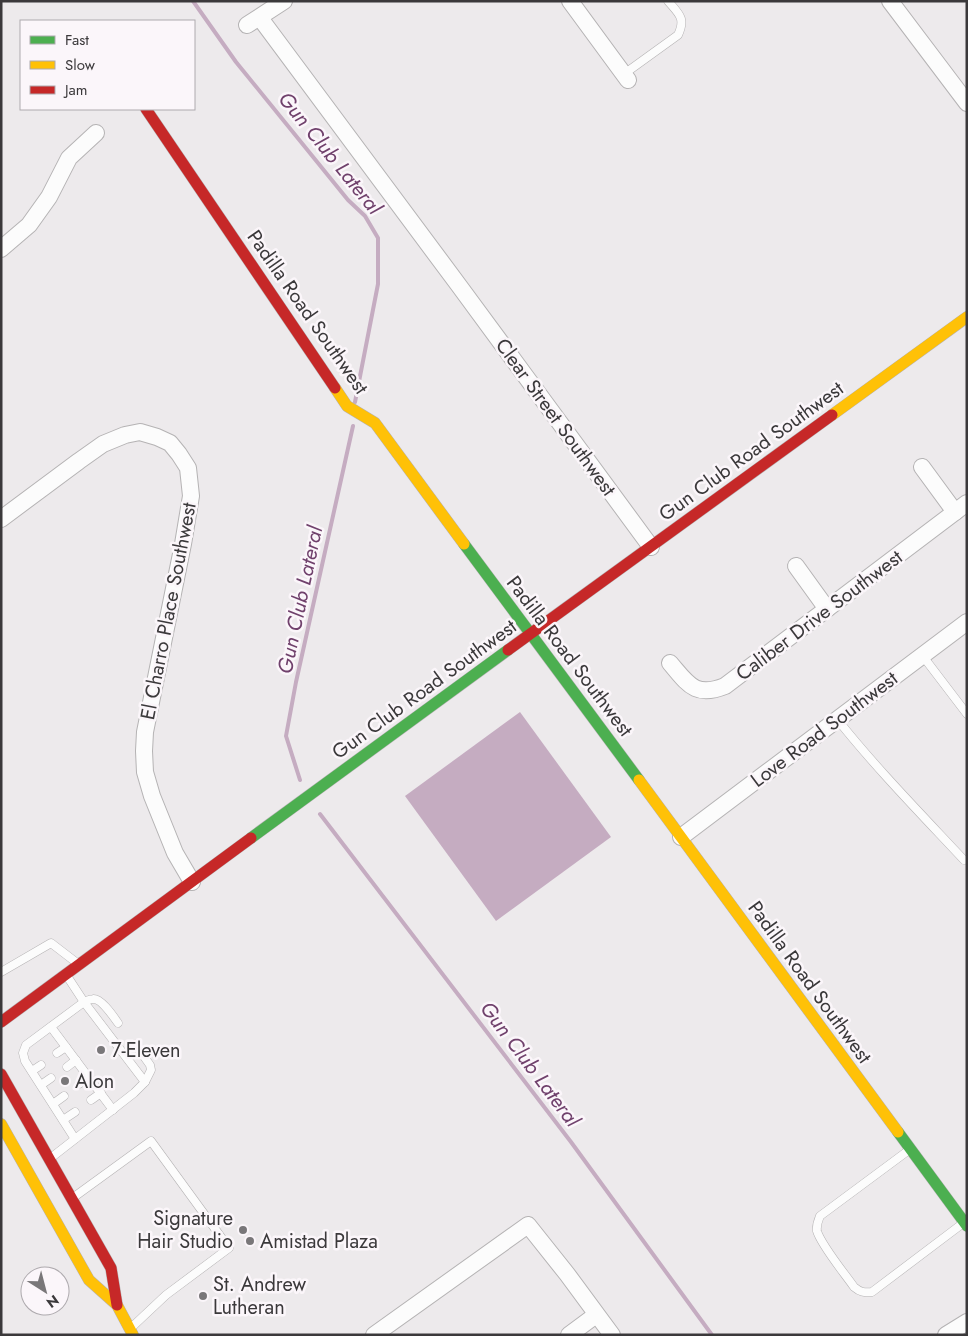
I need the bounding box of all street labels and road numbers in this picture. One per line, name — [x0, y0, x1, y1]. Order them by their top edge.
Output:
street label: Padilla Road Southwest — [240, 224, 375, 400]
street label: Clear Street Southwest — [488, 332, 623, 502]
street label: Gun Club Road Southwest — [653, 374, 850, 528]
street label: El Charro Place Southwest — [133, 500, 204, 722]
street label: Caliber Drive Southwest — [730, 543, 909, 688]
street label: Padilla Road Southwest — [499, 570, 640, 743]
street label: Gun Club Road Southwest — [326, 612, 523, 766]
street label: Love Road Southwest — [745, 664, 904, 794]
street label: Padilla Road Southwest — [741, 895, 879, 1070]

